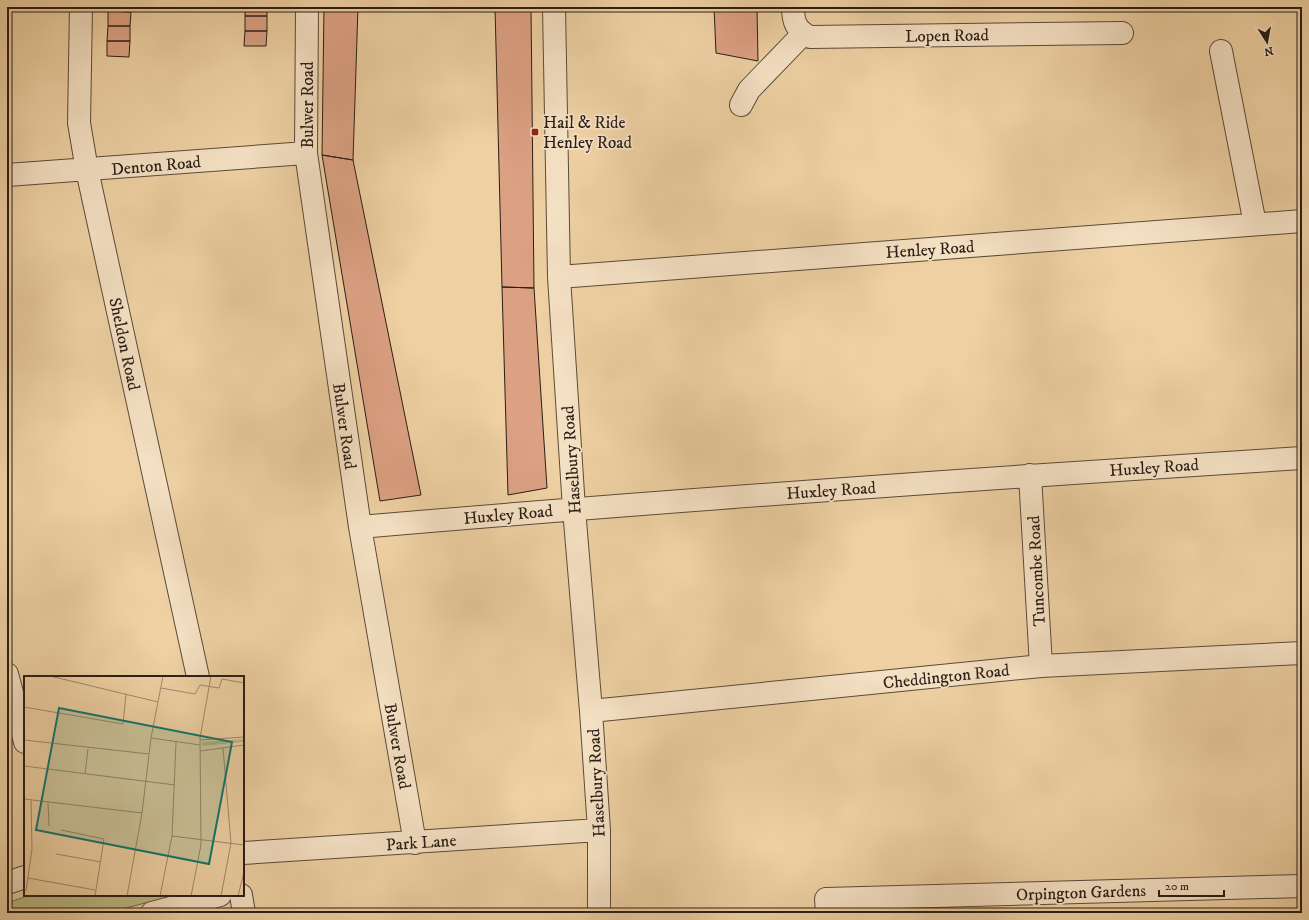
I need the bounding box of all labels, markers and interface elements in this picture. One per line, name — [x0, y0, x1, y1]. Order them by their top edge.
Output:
north arrow — [1247, 22, 1287, 62]
street label: Lopen Road — [905, 24, 990, 48]
text: N — [1263, 43, 1274, 59]
street label: Bulwer Road — [297, 61, 319, 149]
place label: Hail & Ride Henley Road — [543, 112, 632, 154]
marker: Hail & Ride Henley Road — [530, 127, 540, 137]
street label: Denton Road — [110, 151, 202, 181]
street label: Henley Road — [885, 236, 976, 264]
street label: Sheldon Road — [103, 296, 145, 393]
street label: Bulwer Road — [327, 382, 361, 471]
street label: Haselbury Road — [557, 404, 587, 515]
street label: Huxley Road — [1109, 454, 1200, 482]
street label: Huxley Road — [786, 477, 877, 505]
street label: Huxley Road — [463, 500, 554, 530]
street label: Tuncombe Road — [1023, 515, 1051, 627]
street label: Cheddington Road — [882, 659, 1011, 695]
inset map — [24, 676, 244, 896]
street label: Bulwer Road — [379, 701, 415, 791]
street label: Haselbury Road — [583, 728, 611, 838]
street label: Park Lane — [385, 830, 457, 856]
scale bar — [1159, 872, 1224, 898]
text: 20 m — [1165, 879, 1189, 894]
street label: Orpington Gardens — [1016, 880, 1147, 906]

